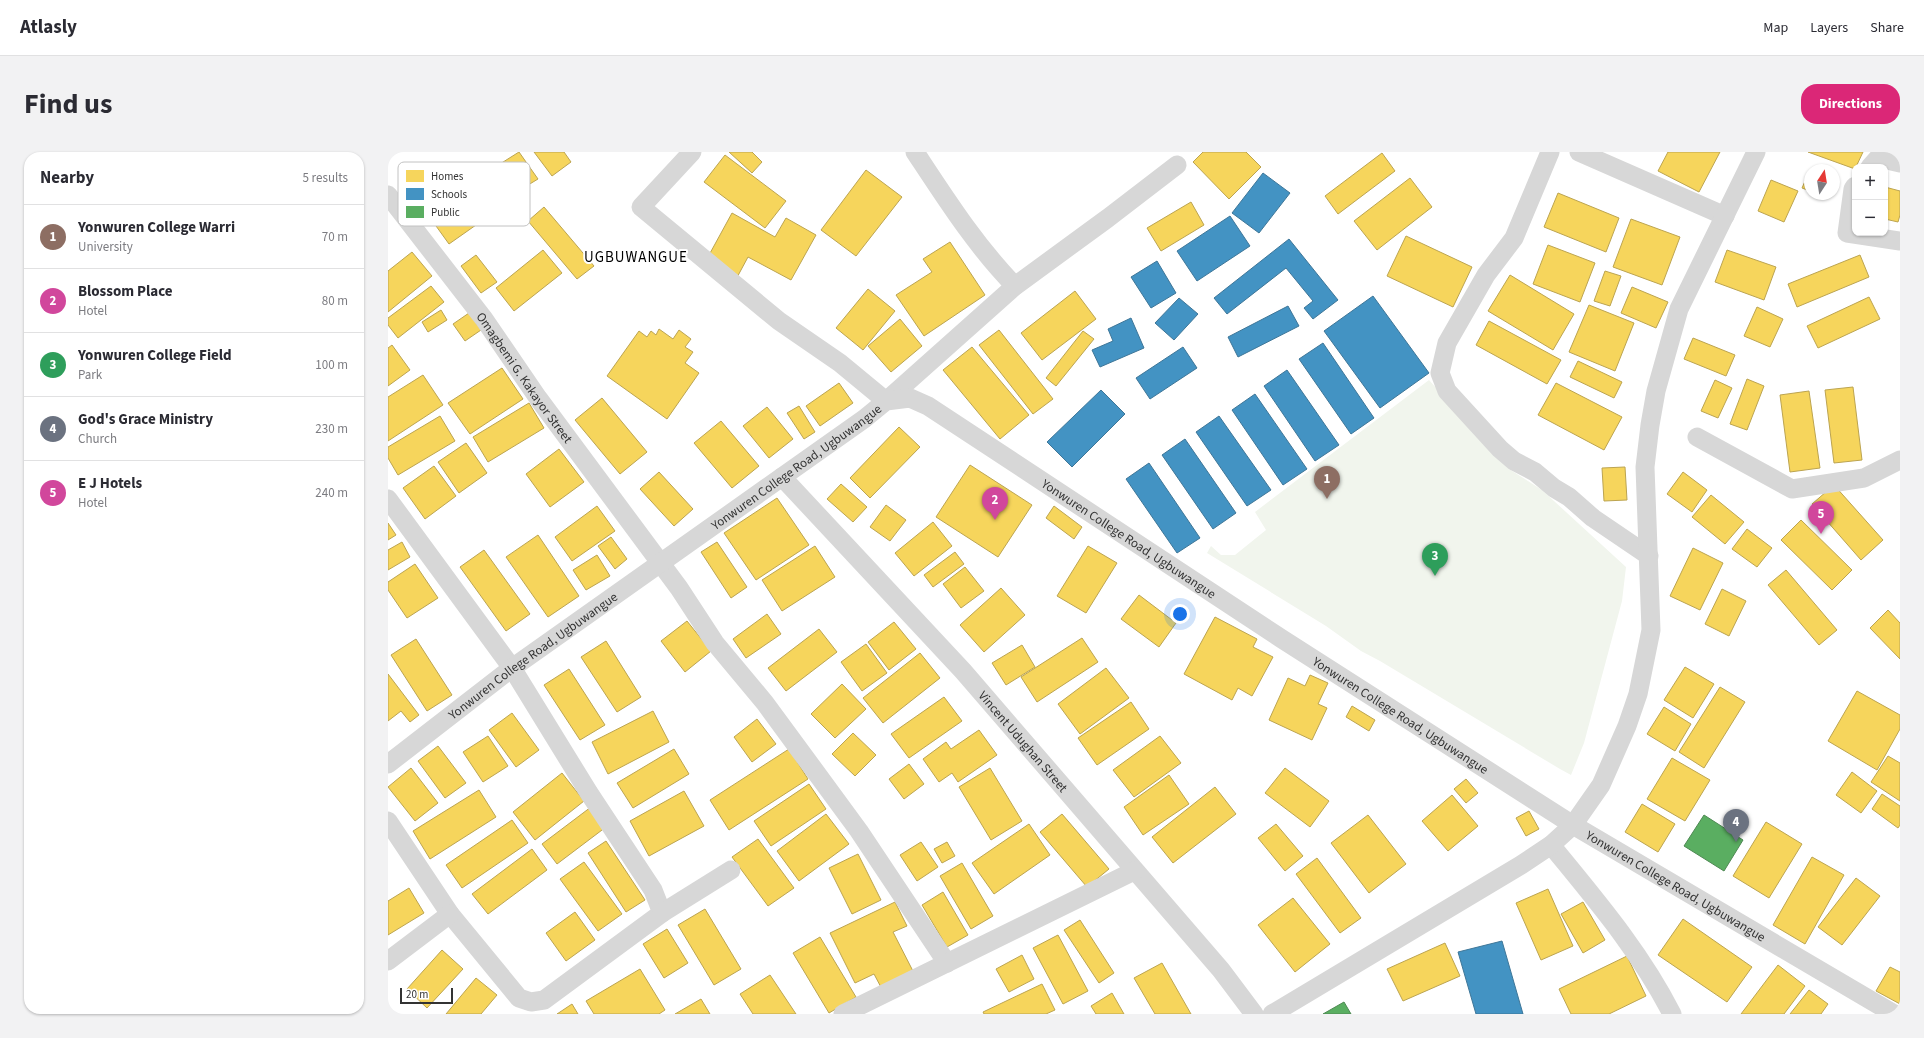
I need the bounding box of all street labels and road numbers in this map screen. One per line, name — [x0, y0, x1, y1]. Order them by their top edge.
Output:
street label: Omagbemi G. Kakayor Street — [472, 309, 577, 448]
street label: Yonwuren College Road, Ugbuwangue — [707, 400, 886, 535]
street label: Yonwuren College Road, Ugbuwangue — [1037, 475, 1219, 603]
street label: Yonwuren College Road, Ugbuwangue — [444, 588, 621, 725]
street label: Yonwuren College Road, Ugbuwangue — [1308, 652, 1492, 779]
street label: Vincent Udughan Street — [974, 687, 1072, 797]
street label: Yonwuren College Road, Ugbuwangue — [1581, 826, 1769, 946]

